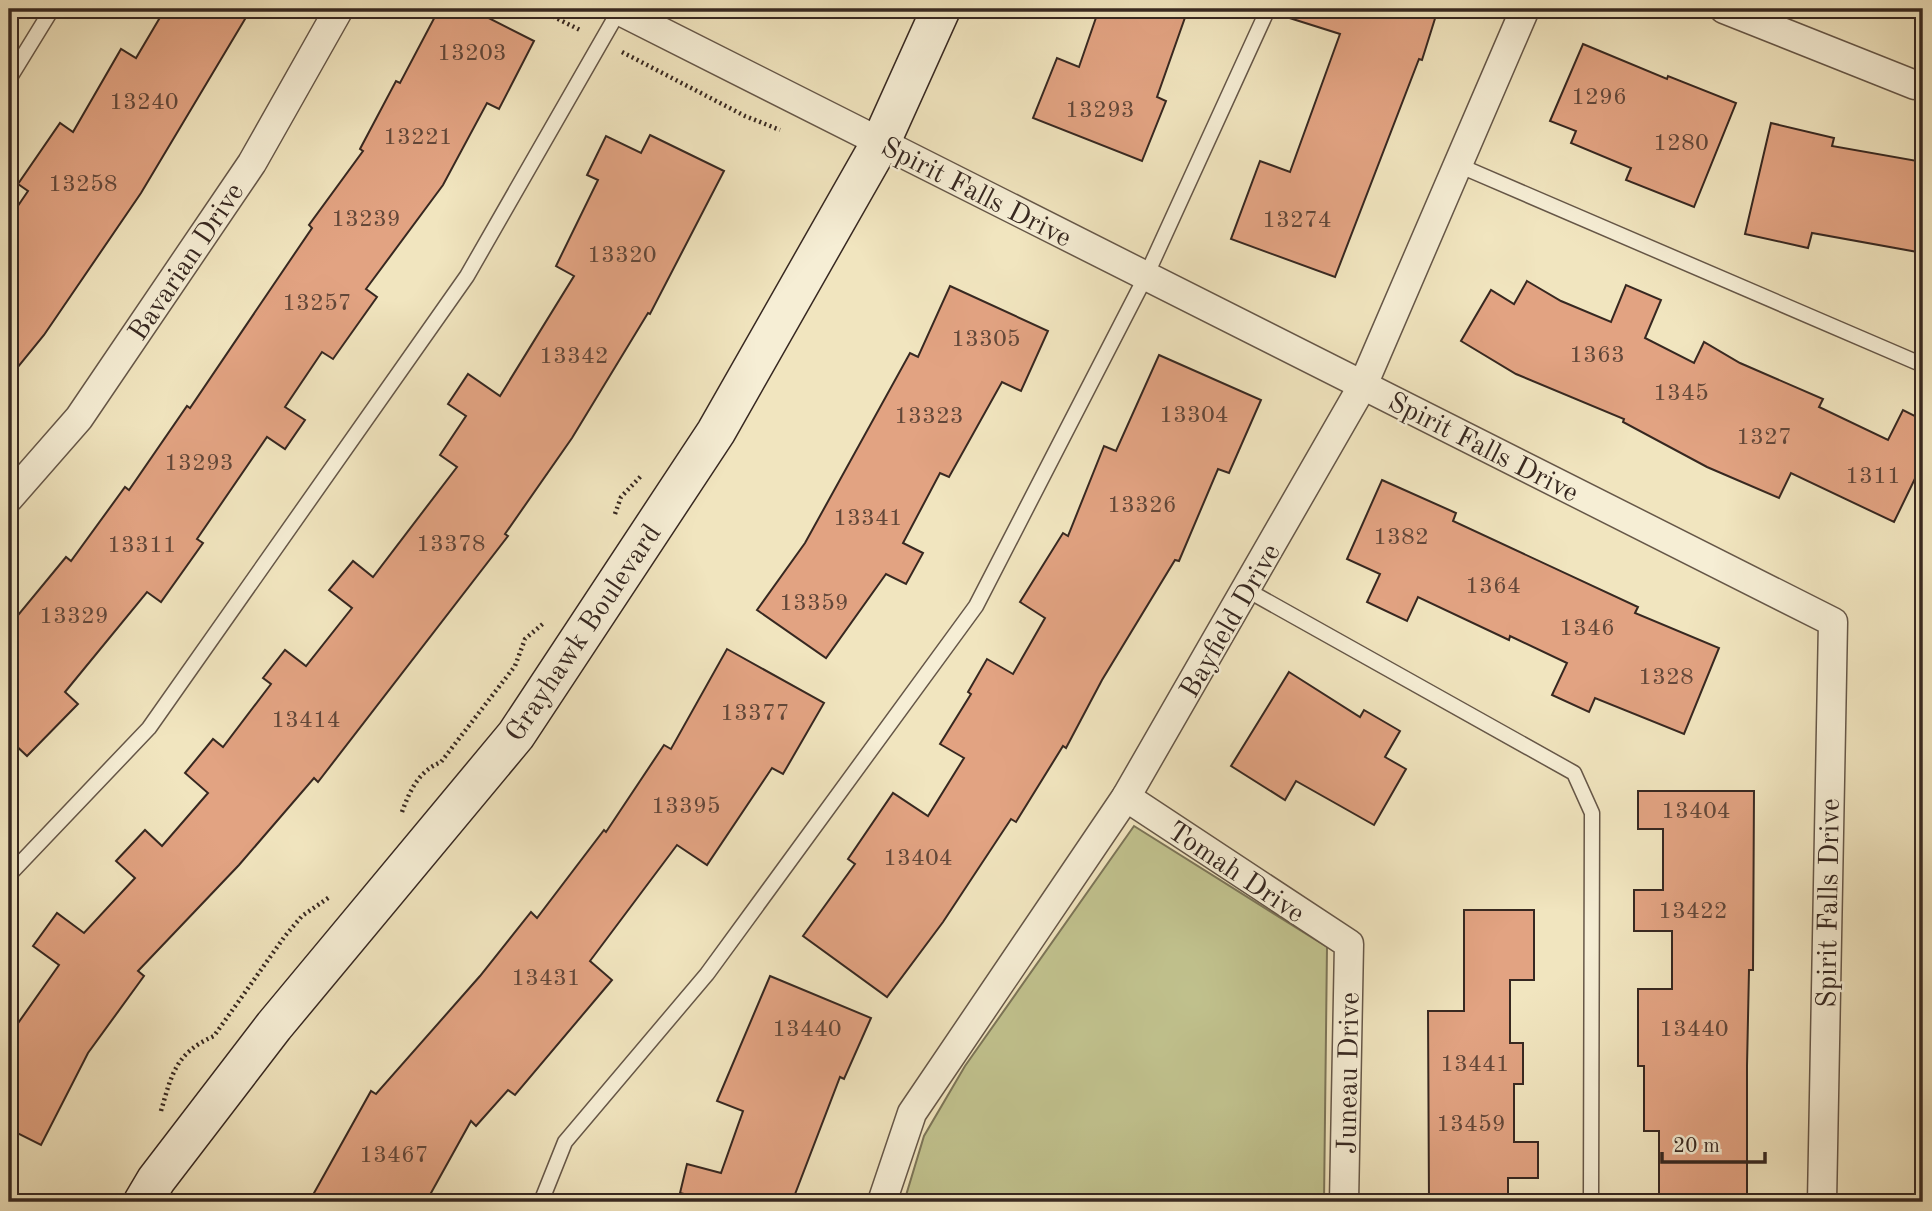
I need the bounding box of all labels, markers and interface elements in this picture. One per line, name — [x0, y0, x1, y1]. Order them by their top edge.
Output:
house number: 13203 — [437, 42, 507, 66]
house number: 1296 — [1571, 86, 1627, 110]
house number: 13240 — [109, 91, 179, 115]
house number: 13293 — [1065, 99, 1135, 123]
house number: 13221 — [383, 126, 453, 150]
house number: 1280 — [1653, 132, 1709, 156]
street label: Spirit Falls Drive — [876, 134, 1075, 254]
house number: 13258 — [48, 173, 118, 197]
street label: Bavarian Drive — [125, 179, 250, 346]
house number: 13239 — [331, 208, 401, 232]
house number: 13274 — [1262, 209, 1332, 233]
house number: 13320 — [587, 244, 657, 268]
house number: 13257 — [282, 292, 352, 316]
house number: 13305 — [951, 328, 1021, 352]
house number: 1363 — [1569, 344, 1625, 368]
house number: 13342 — [539, 345, 609, 369]
house number: 1345 — [1653, 382, 1709, 406]
street label: Spirit Falls Drive — [1383, 389, 1582, 509]
house number: 13304 — [1159, 404, 1229, 428]
house number: 13323 — [894, 405, 964, 429]
house number: 1327 — [1736, 426, 1792, 450]
house number: 13293 — [164, 452, 234, 476]
house number: 1311 — [1845, 465, 1901, 489]
house number: 13326 — [1107, 494, 1177, 518]
house number: 13341 — [833, 507, 903, 531]
street label: Grayhawk Boulevard — [502, 520, 667, 747]
house number: 1382 — [1373, 526, 1429, 550]
house number: 13378 — [416, 533, 486, 557]
house number: 13311 — [107, 534, 177, 558]
street label: Bayfield Drive — [1176, 540, 1287, 703]
house number: 1364 — [1465, 575, 1521, 599]
house number: 13359 — [779, 592, 849, 616]
house number: 13329 — [39, 605, 109, 629]
house number: 1346 — [1559, 617, 1615, 641]
house number: 1328 — [1638, 666, 1694, 690]
house number: 13377 — [720, 702, 790, 726]
house number: 13414 — [271, 709, 341, 733]
house number: 13395 — [651, 795, 721, 819]
street label: Spirit Falls Drive — [1814, 798, 1846, 1008]
house number: 13404 — [1661, 800, 1731, 824]
street label: Tomah Drive — [1162, 818, 1309, 929]
house number: 13404 — [883, 847, 953, 871]
house number: 13422 — [1658, 900, 1728, 924]
house number: 13431 — [511, 967, 581, 991]
street label: Juneau Drive — [1335, 992, 1365, 1154]
house number: 13440 — [772, 1018, 842, 1042]
house number: 13440 — [1659, 1018, 1729, 1042]
house number: 13441 — [1440, 1053, 1510, 1077]
house number: 13459 — [1436, 1113, 1506, 1137]
scale bar — [1662, 1120, 1766, 1164]
text: 20 m — [1673, 1136, 1720, 1157]
house number: 13467 — [359, 1144, 429, 1168]

